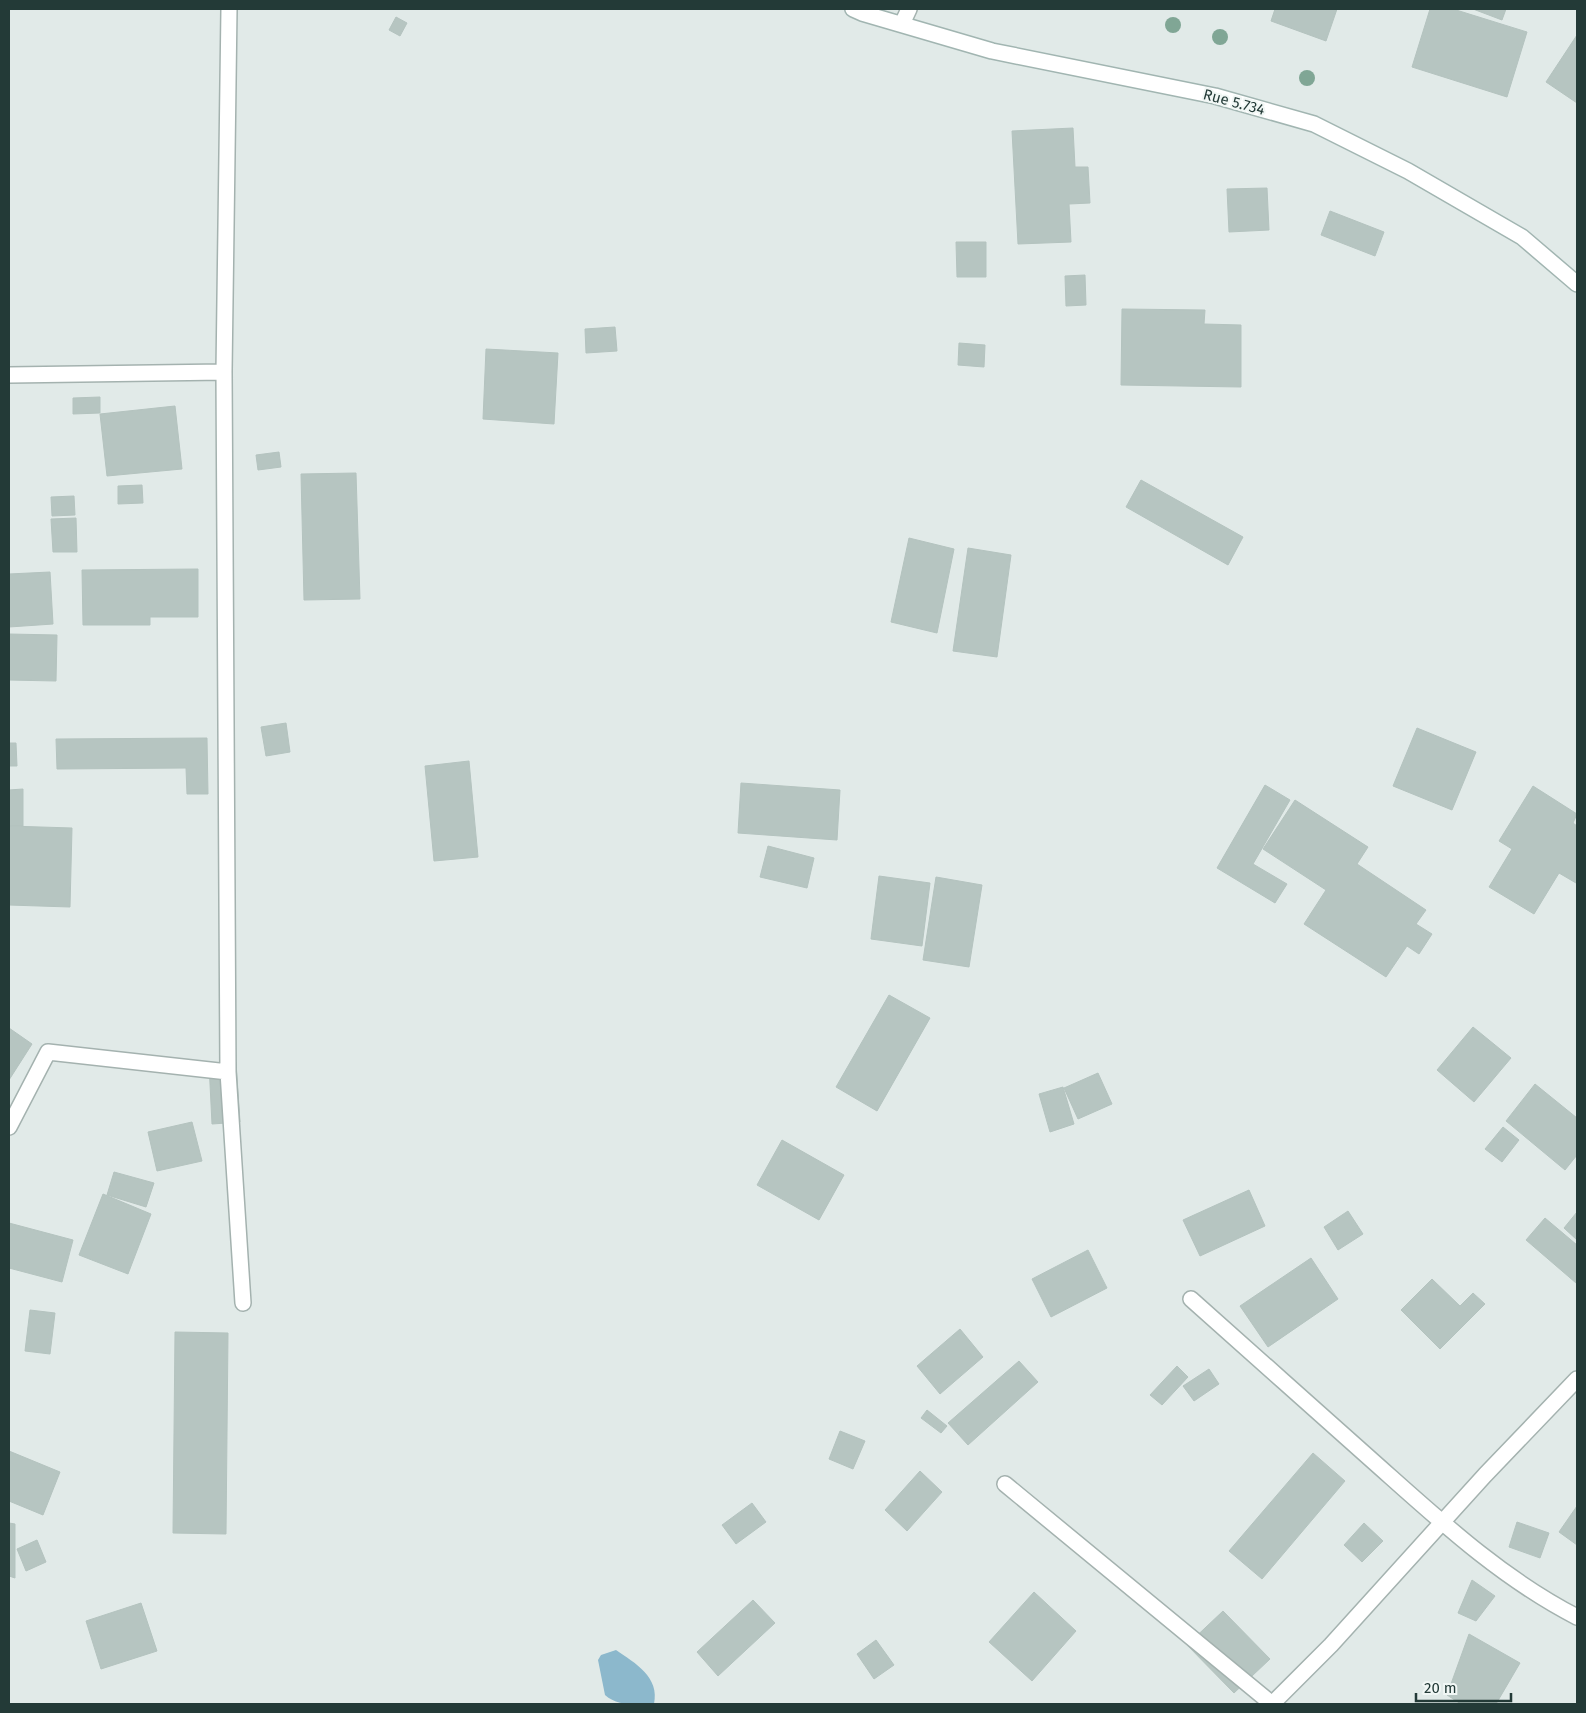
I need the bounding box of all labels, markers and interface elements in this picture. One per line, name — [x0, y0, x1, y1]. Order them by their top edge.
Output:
street label: Rue 5.734 — [1201, 85, 1267, 119]
scale bar — [1416, 1670, 1511, 1702]
text: 20 m — [1424, 1679, 1457, 1697]

